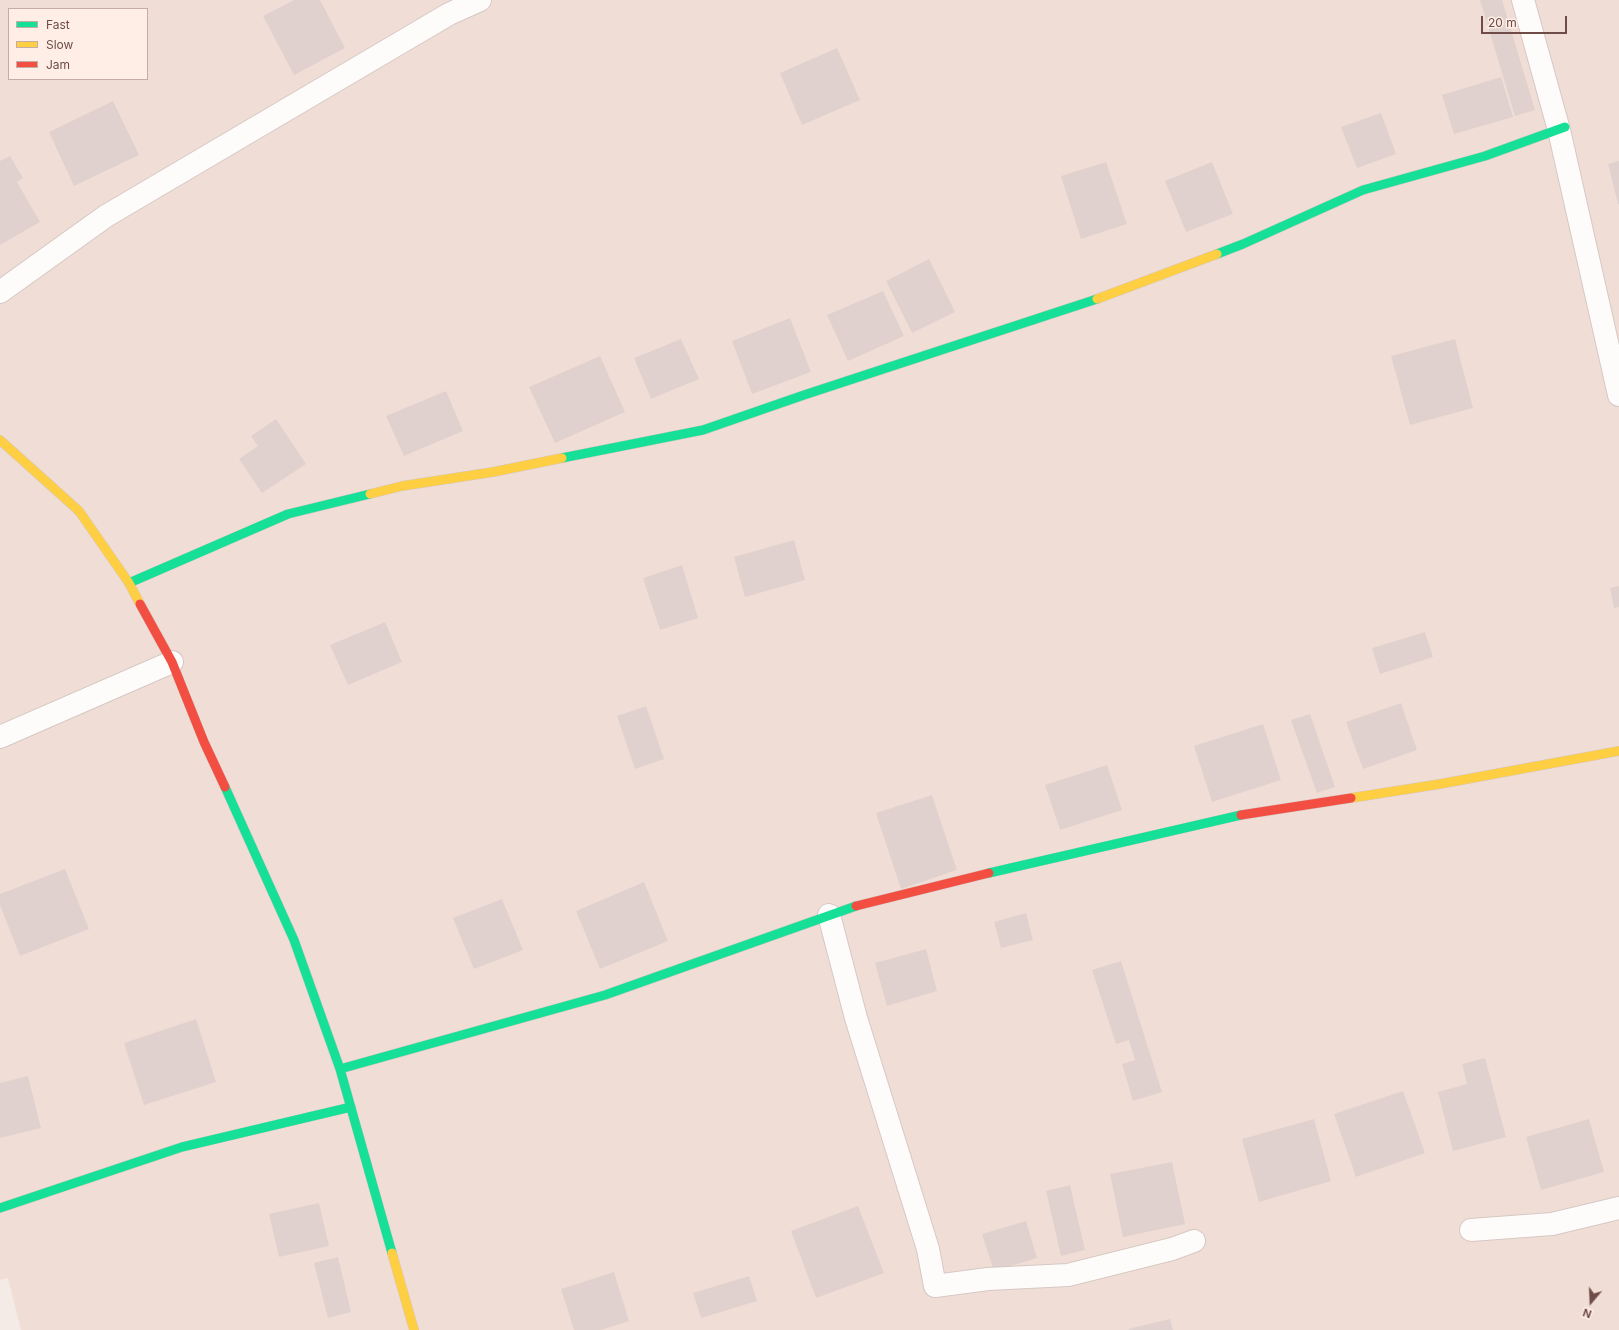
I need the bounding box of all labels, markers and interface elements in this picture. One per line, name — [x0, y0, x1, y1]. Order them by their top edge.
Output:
legend — [8, 8, 148, 80]
scale bar — [1483, 8, 1569, 34]
text: 20 m — [1488, 15, 1517, 30]
text: Fast — [46, 17, 70, 32]
text: Slow — [46, 37, 73, 52]
text: Jam — [46, 57, 70, 72]
north arrow — [1571, 1282, 1611, 1322]
text: N — [1581, 1305, 1593, 1321]

